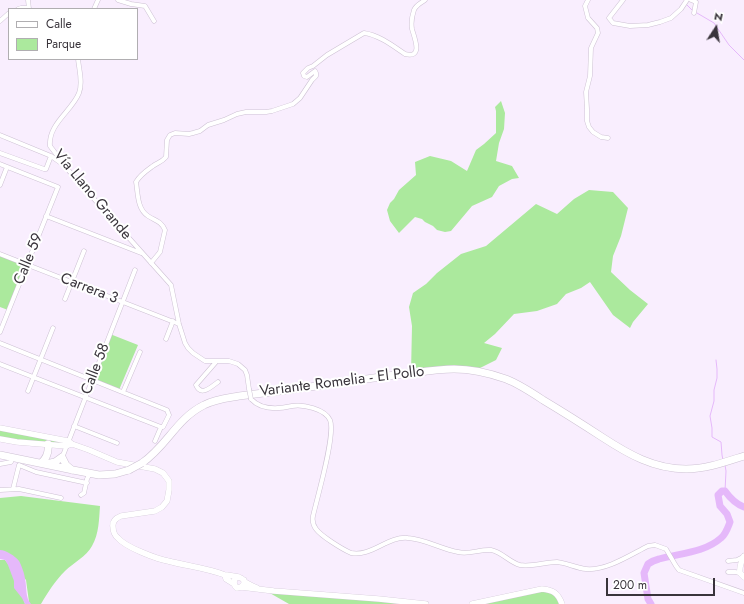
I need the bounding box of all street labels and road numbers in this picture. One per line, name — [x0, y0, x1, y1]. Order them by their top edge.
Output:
street label: Vía Llano Grande — [49, 146, 135, 244]
street label: Calle 59 — [11, 231, 47, 287]
street label: Carrera 3 — [58, 270, 120, 308]
street label: Calle 58 — [78, 341, 114, 397]
street label: Variante Romelia - El Pollo — [259, 363, 425, 401]

